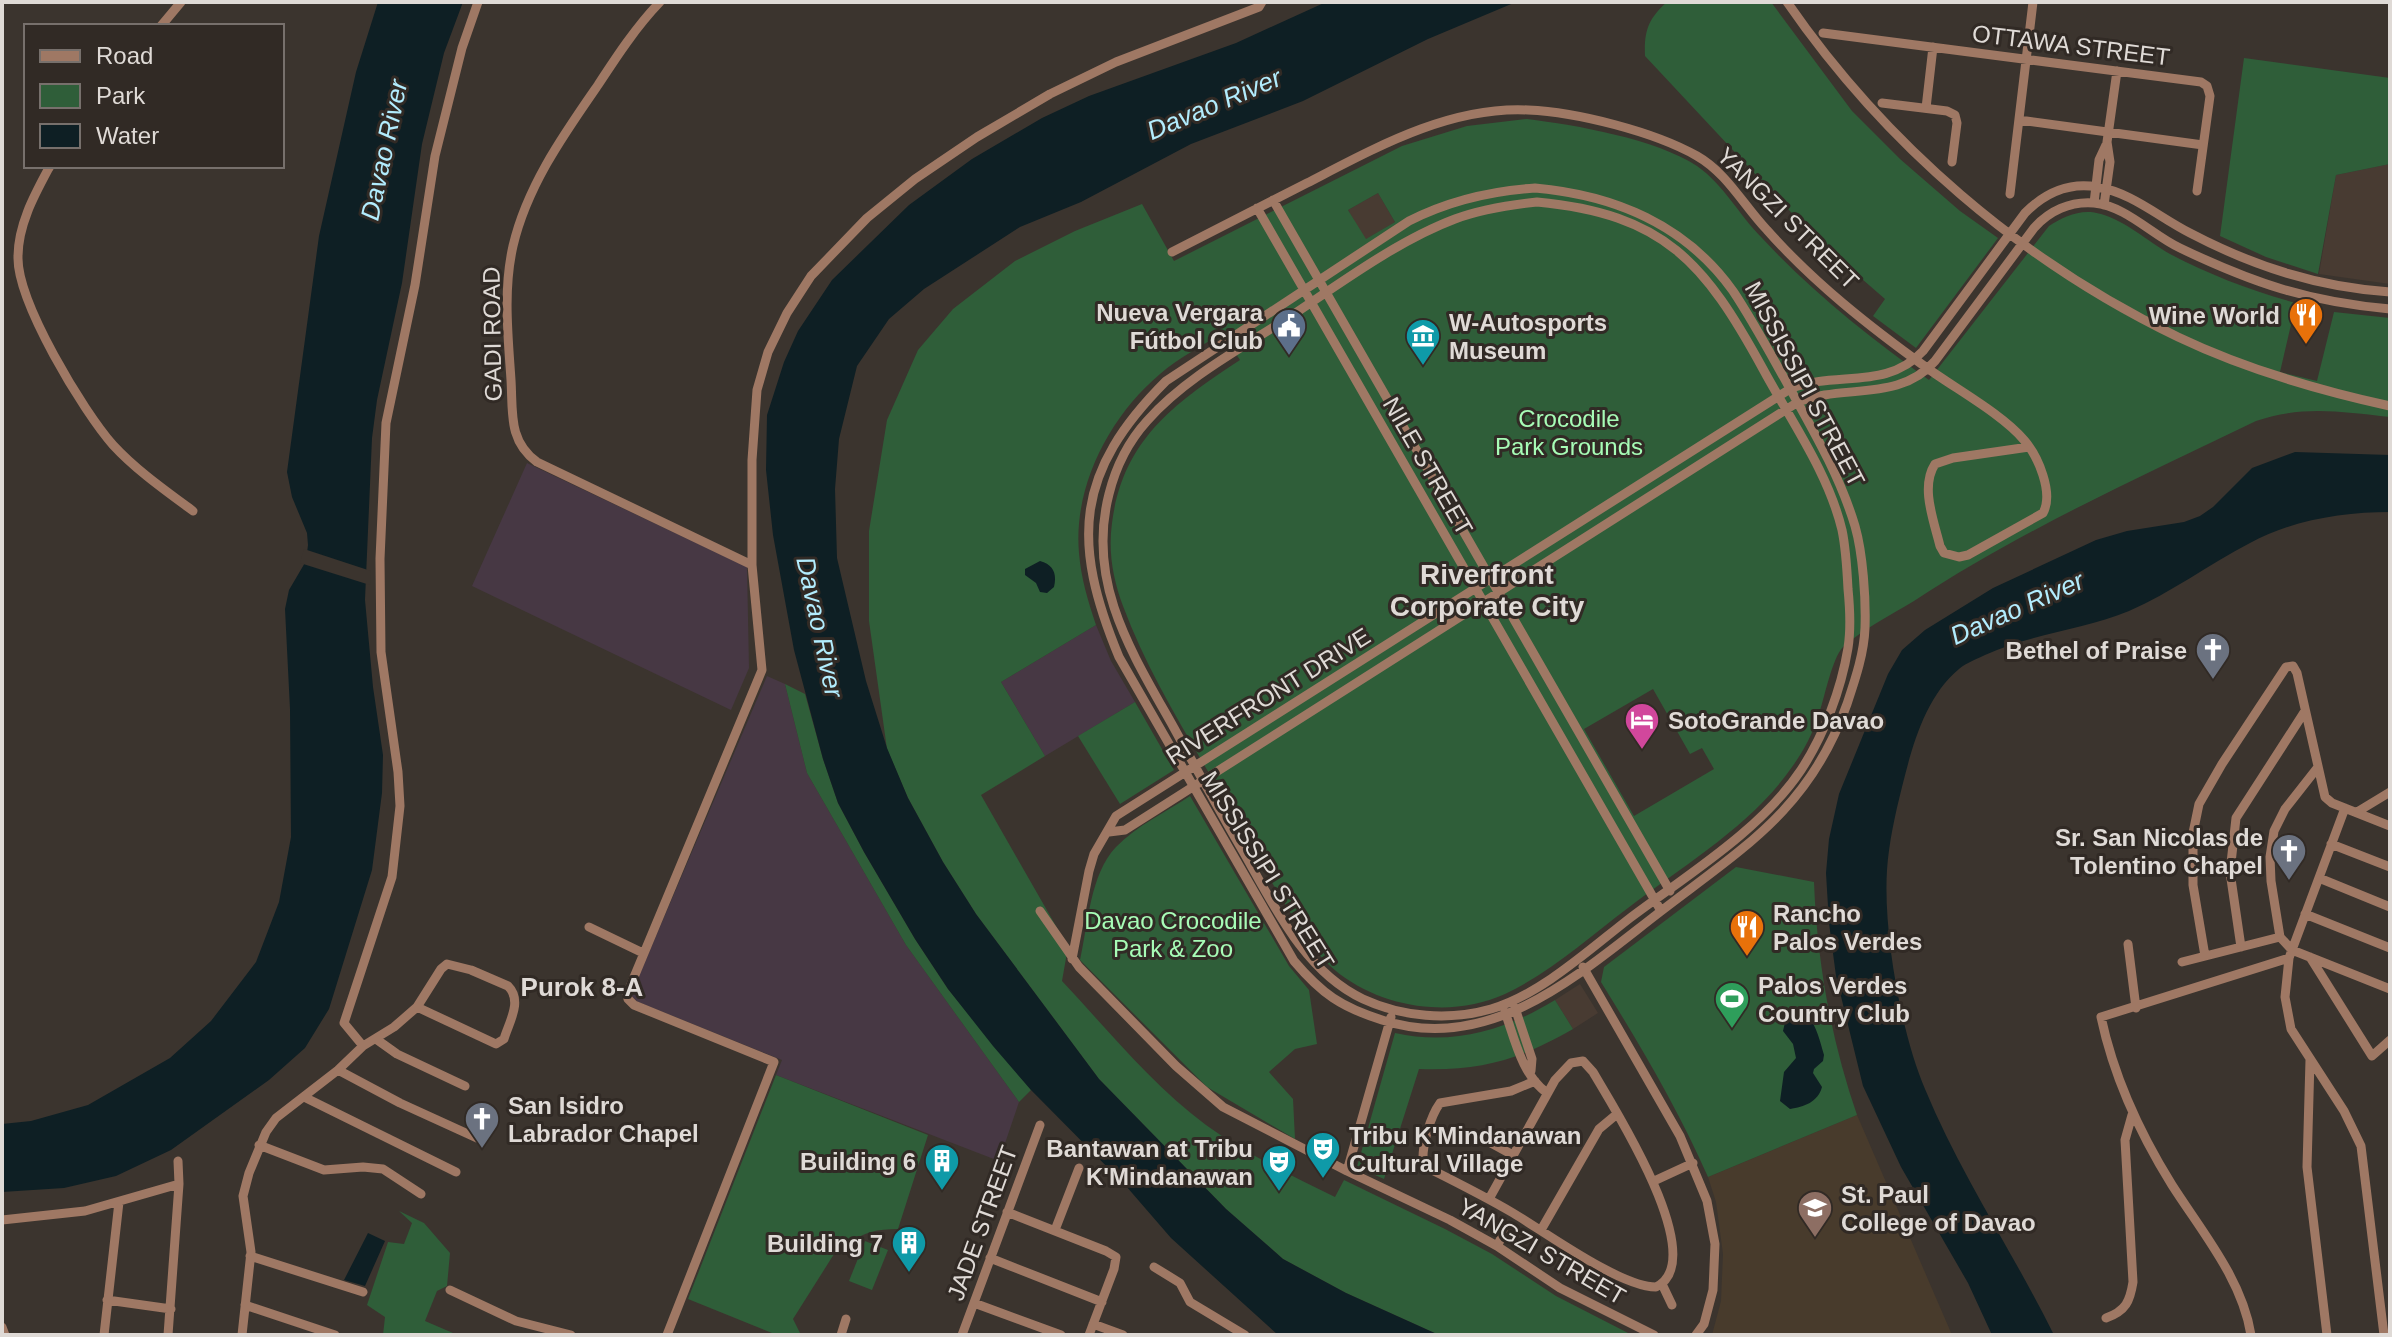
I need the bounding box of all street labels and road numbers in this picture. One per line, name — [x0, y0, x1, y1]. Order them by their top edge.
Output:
street label: OTTAWA STREET — [1971, 19, 2172, 71]
street label: YANGZI STREET — [1712, 142, 1865, 295]
street label: GADI ROAD — [477, 266, 507, 402]
street label: MISSISSIPI STREET — [1740, 277, 1871, 491]
street label: NILE STREET — [1378, 392, 1479, 540]
street label: RIVERFRONT DRIVE — [1161, 622, 1375, 770]
street label: MISSISSIPI STREET — [1196, 766, 1340, 974]
street label: JADE STREET — [941, 1142, 1023, 1304]
street label: YANGZI STREET — [1453, 1192, 1631, 1310]

